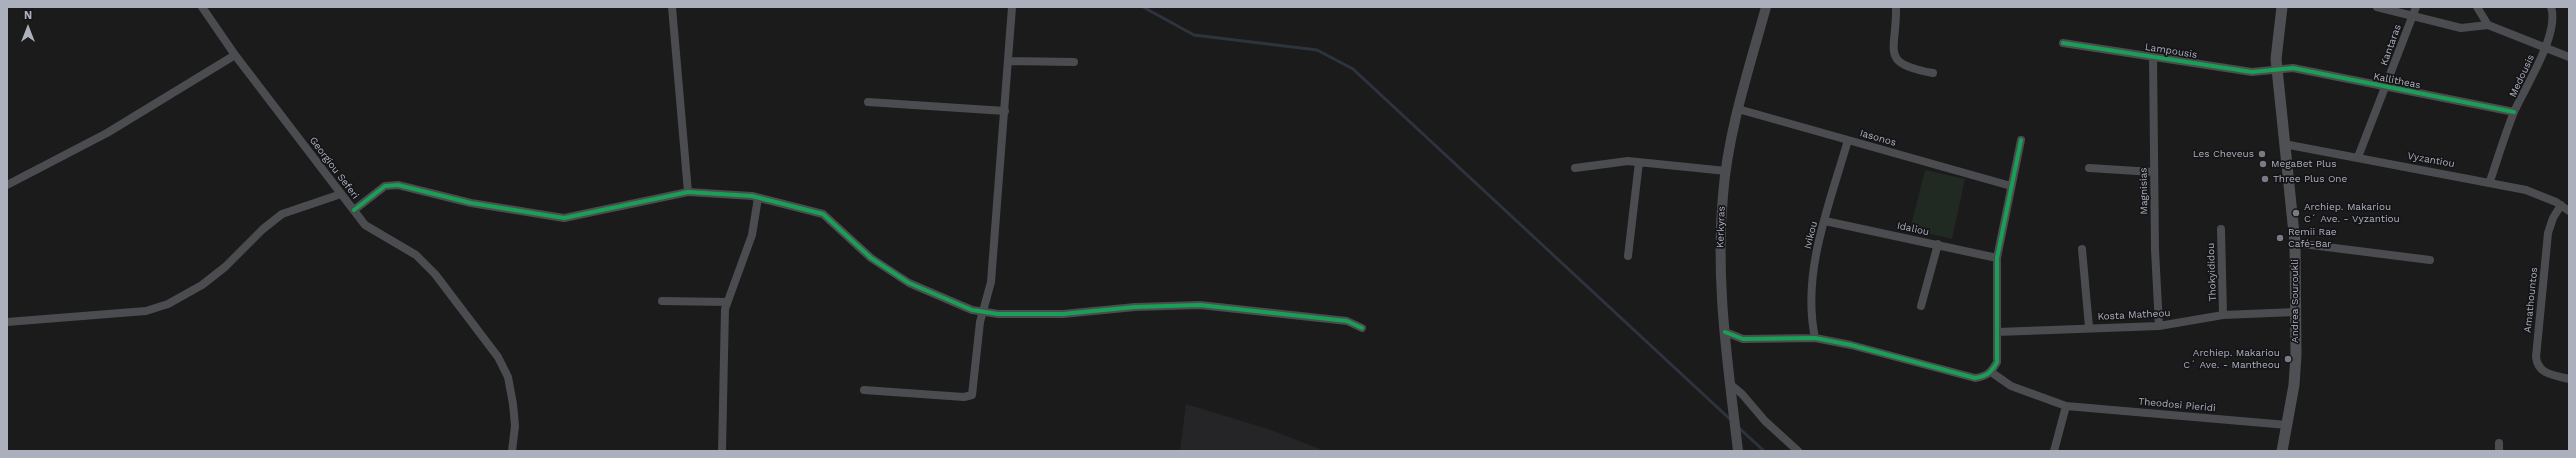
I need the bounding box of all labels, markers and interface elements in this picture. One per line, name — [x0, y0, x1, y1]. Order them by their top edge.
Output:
north arrow — [8, 8, 48, 48]
text: N — [24, 9, 32, 22]
street label: Kantaras — [2378, 23, 2404, 67]
street label: Lampousis — [2144, 41, 2198, 61]
street label: Medousis — [2507, 53, 2537, 99]
street label: Kallitheas — [2372, 71, 2422, 91]
street label: Iasonos — [1858, 127, 1898, 149]
street label: Georgiou Seferi — [307, 135, 361, 201]
place label: Les Cheveus — [2193, 148, 2254, 160]
marker: Les Cheveus — [2257, 149, 2267, 159]
street label: Vyzantiou — [2406, 150, 2456, 170]
place label: MegaBet Plus — [2271, 158, 2337, 170]
marker: MegaBet Plus — [2258, 159, 2268, 169]
street label: Magnisias — [2138, 167, 2150, 215]
place label: Three Plus One — [2273, 173, 2347, 185]
marker: Three Plus One — [2260, 174, 2270, 184]
place label: Archiep. Makariou C´ Ave. - Vyzantiou — [2304, 201, 2400, 224]
street label: Kerkyras — [1714, 206, 1728, 248]
marker: Archiep. Makariou C´ Ave. - Vyzantiou — [2291, 208, 2301, 218]
street label: Ivikou — [1802, 220, 1820, 250]
street label: Idaliou — [1896, 220, 1930, 238]
place label: Remii Rae Café-Bar — [2288, 226, 2337, 250]
marker: Remii Rae Café-Bar — [2275, 233, 2285, 243]
street label: Thokyididou — [2205, 242, 2219, 302]
street label: Andrea Souroukli — [2289, 259, 2301, 343]
street label: Amathountos — [2522, 267, 2540, 333]
street label: Kosta Matheou — [2097, 307, 2171, 323]
place label: Archiep. Makariou C´ Ave. - Mantheou — [2183, 347, 2280, 370]
marker: Archiep. Makariou C´ Ave. - Mantheou — [2283, 354, 2293, 364]
street label: Theodosi Pieridi — [2138, 396, 2216, 414]

